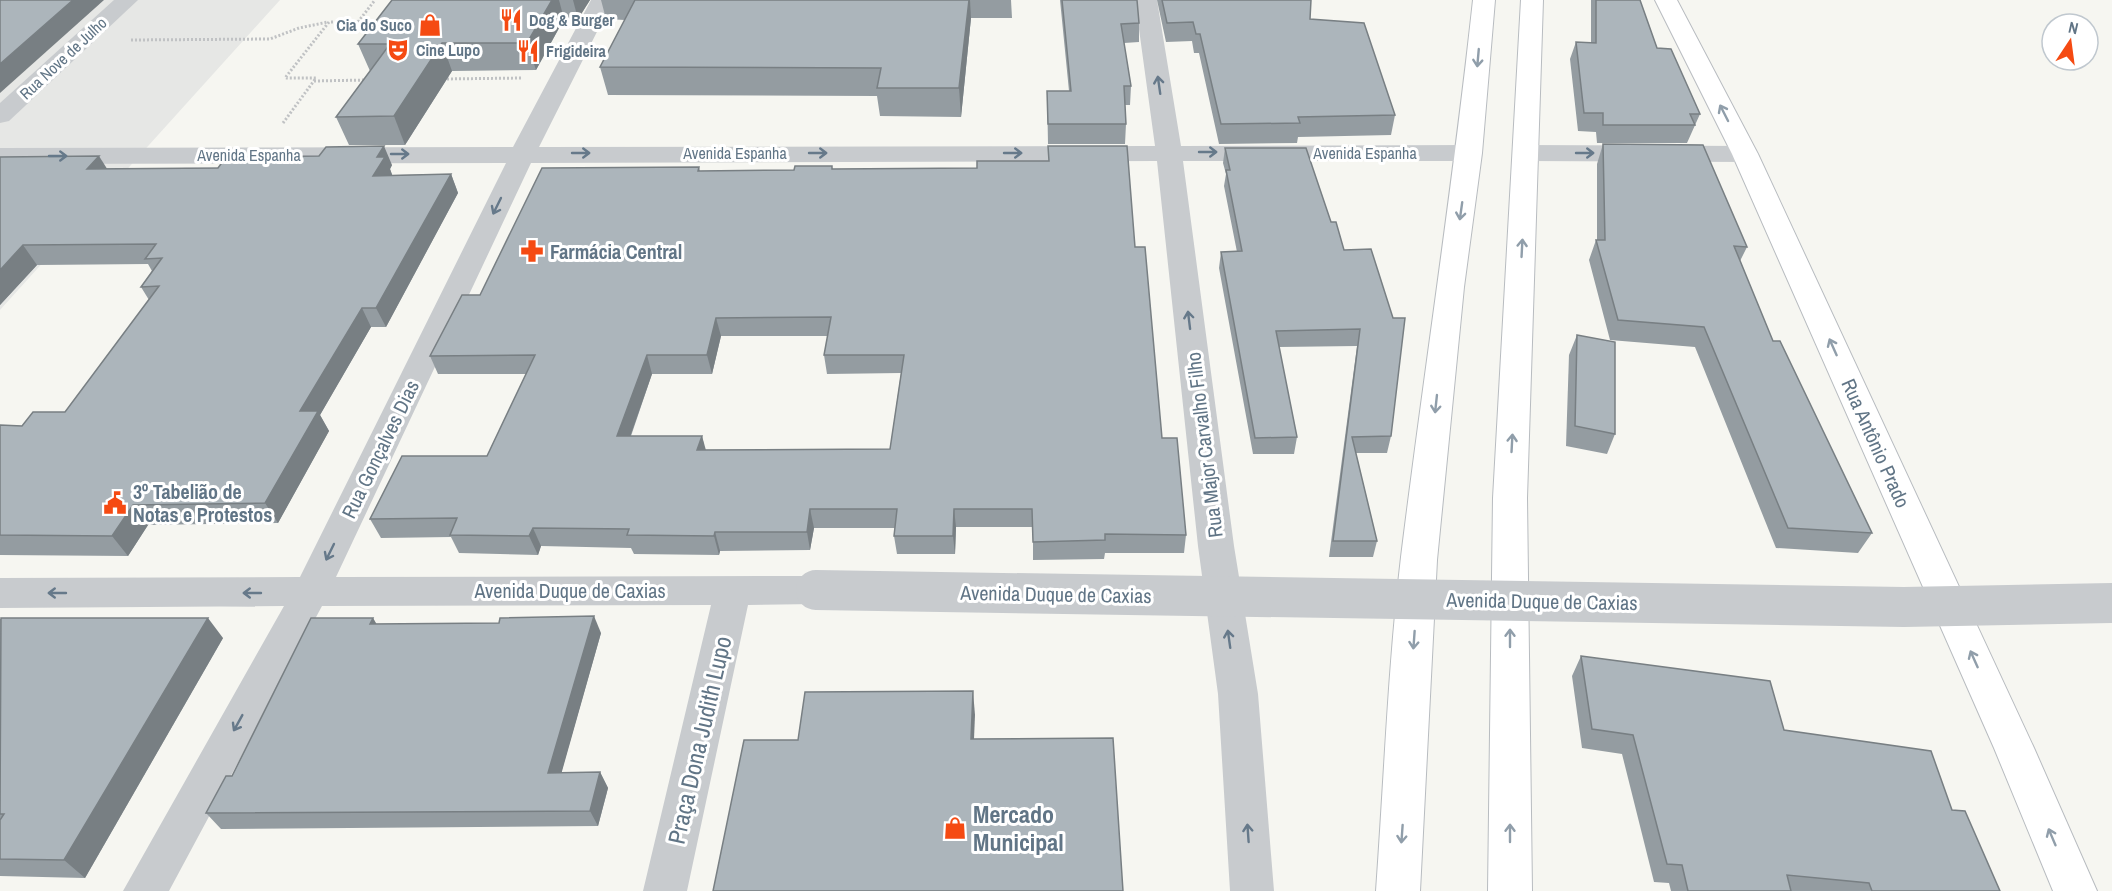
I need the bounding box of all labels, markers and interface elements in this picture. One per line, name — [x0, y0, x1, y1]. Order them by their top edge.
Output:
restaurant icon: Dog & Burger — [498, 7, 524, 33]
place label: Dog & Burger — [529, 9, 615, 31]
street label: Rua Nove de Julho — [15, 12, 111, 104]
shop icon: Cia do Suco — [417, 12, 443, 38]
north arrow — [2040, 12, 2100, 72]
place label: Cia do Suco — [336, 14, 412, 36]
text: N — [2066, 16, 2080, 39]
theatre icon: Cine Lupo — [385, 37, 411, 63]
restaurant icon: Frigideira — [515, 38, 541, 64]
place label: Cine Lupo — [416, 39, 480, 61]
place label: Frigideira — [546, 40, 606, 62]
one-way arrow — [1472, 48, 1483, 68]
one-way arrow — [1153, 76, 1164, 96]
one-way arrow — [1718, 105, 1729, 123]
street label: Avenida Espanha — [682, 142, 787, 164]
street label: Avenida Espanha — [1312, 142, 1417, 164]
street label: Avenida Espanha — [196, 144, 301, 166]
one-way arrow — [1198, 146, 1218, 158]
one-way arrow — [571, 147, 591, 159]
one-way arrow — [808, 147, 828, 159]
one-way arrow — [1003, 147, 1023, 159]
one-way arrow — [1575, 147, 1595, 159]
one-way arrow — [390, 148, 410, 160]
one-way arrow — [48, 150, 68, 162]
one-way arrow — [491, 196, 503, 214]
one-way arrow — [1455, 200, 1466, 220]
pharmacy icon: Farmácia Central — [519, 238, 545, 264]
place label: Farmácia Central — [550, 238, 682, 265]
one-way arrow — [1517, 238, 1528, 258]
one-way arrow — [1183, 311, 1194, 331]
one-way arrow — [1826, 339, 1838, 357]
street label: Rua Major Carvalho Filho — [1179, 351, 1229, 539]
street label: Rua Antônio Prado — [1835, 374, 1917, 512]
street label: Rua Gonçalves Dias — [335, 375, 425, 523]
one-way arrow — [1431, 394, 1442, 413]
one-way arrow — [1507, 433, 1518, 453]
place label: 3º Tabelião de Notas e Protestos — [133, 478, 272, 528]
public building icon: 3º Tabelião de Notas e Protestos — [102, 490, 128, 516]
one-way arrow — [324, 542, 336, 560]
street label: Avenida Duque de Caxias — [473, 577, 666, 604]
street label: Avenida Duque de Caxias — [959, 579, 1152, 609]
street label: Avenida Duque de Caxias — [1445, 586, 1638, 616]
one-way arrow — [48, 587, 68, 599]
one-way arrow — [243, 587, 263, 599]
one-way arrow — [1504, 628, 1516, 648]
one-way arrow — [1224, 629, 1235, 649]
one-way arrow — [1408, 629, 1419, 649]
street label: Praça Dona Judith Lupo — [660, 633, 738, 847]
one-way arrow — [1967, 650, 1979, 668]
one-way arrow — [232, 714, 243, 732]
place label: Mercado Municipal — [973, 798, 1064, 858]
shop icon: Mercado Municipal — [942, 815, 968, 841]
one-way arrow — [1242, 823, 1253, 843]
one-way arrow — [1504, 823, 1516, 843]
one-way arrow — [1396, 824, 1407, 844]
one-way arrow — [2046, 829, 2058, 847]

